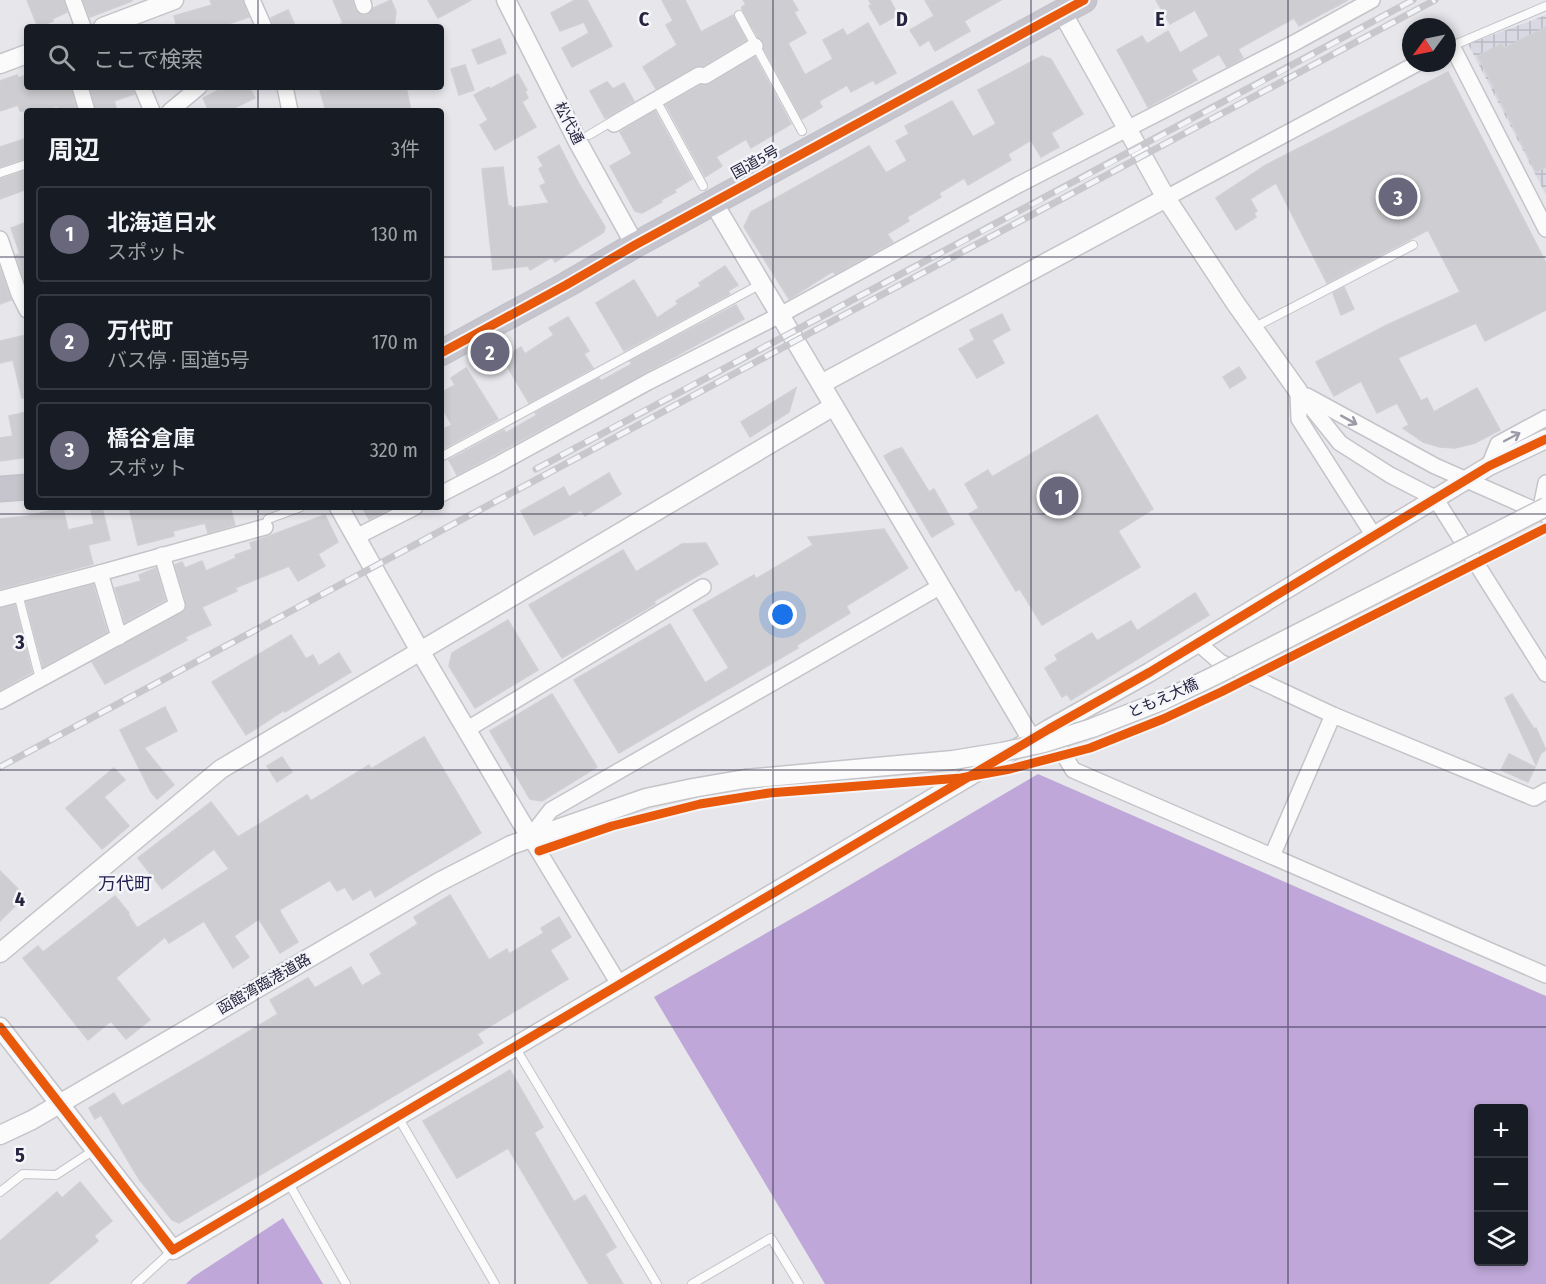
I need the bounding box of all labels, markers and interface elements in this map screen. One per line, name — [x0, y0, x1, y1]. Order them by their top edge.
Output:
text: C — [639, 7, 650, 31]
text: D — [896, 7, 908, 31]
text: E — [1155, 7, 1165, 31]
north arrow — [1402, 18, 1456, 72]
search box — [24, 24, 444, 90]
icon: search — [45, 41, 78, 74]
text: ここで検索 — [93, 46, 203, 73]
street label: 松代通 — [551, 99, 587, 147]
text: 周辺 — [48, 135, 100, 166]
text: 3件 — [391, 137, 420, 161]
street label: 国道5号 — [728, 142, 782, 182]
pin: 3 — [1378, 174, 1418, 220]
text: 北海道日水 — [107, 209, 217, 236]
text: 1 — [65, 222, 74, 246]
text: 130 m — [371, 222, 418, 246]
text: スポット — [107, 240, 187, 264]
text: 万代町 — [107, 317, 173, 344]
text: 2 — [65, 330, 74, 354]
text: 170 m — [372, 330, 418, 354]
pin: 2 — [470, 330, 510, 374]
text: バス停 · 国道5号 — [107, 348, 250, 372]
one-way arrow — [1340, 414, 1357, 426]
text: 橋谷倉庫 — [107, 425, 195, 452]
one-way arrow — [1502, 431, 1520, 442]
text: 3 — [65, 438, 74, 462]
text: 320 m — [370, 438, 418, 462]
text: スポット — [107, 456, 187, 480]
pin: 1 — [1040, 474, 1078, 518]
your location — [768, 600, 797, 629]
text: 3 — [14, 630, 25, 654]
street label: ともえ大橋 — [1125, 675, 1201, 721]
district label: 万代町 — [98, 873, 152, 895]
text: 4 — [15, 887, 25, 911]
street label: 函館湾臨港道路 — [214, 950, 314, 1018]
map controls — [1474, 1104, 1528, 1266]
button: + — [1474, 1104, 1528, 1158]
text: 5 — [15, 1143, 25, 1167]
button: − — [1474, 1158, 1528, 1212]
button: layers — [1474, 1212, 1528, 1266]

